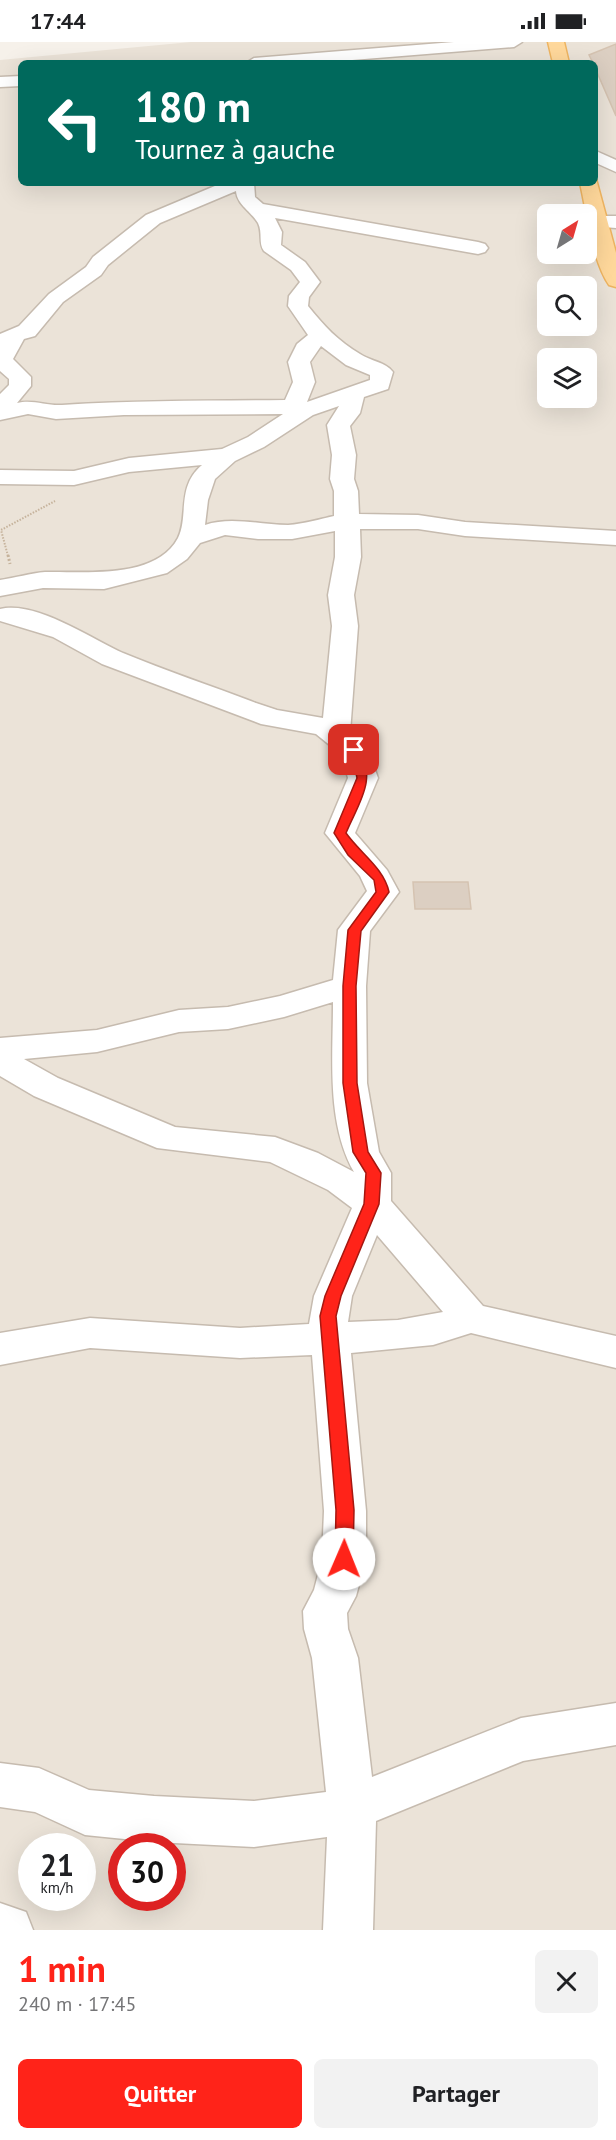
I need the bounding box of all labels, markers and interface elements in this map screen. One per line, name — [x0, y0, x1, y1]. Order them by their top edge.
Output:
text: 17:44 — [30, 7, 86, 35]
text: 180 m — [135, 79, 251, 134]
icon: left — [36, 84, 114, 162]
text: Tournez à gauche — [135, 132, 335, 166]
north arrow — [537, 204, 597, 264]
map controls — [537, 204, 597, 408]
button: search — [537, 276, 597, 336]
button: layers — [537, 348, 597, 408]
pin — [328, 724, 379, 775]
icon: arrive — [337, 733, 370, 766]
position arrow — [312, 1527, 376, 1591]
speed limit sign: 30 — [108, 1833, 186, 1911]
text: 21 — [40, 1845, 74, 1884]
text: km/h — [41, 1878, 73, 1897]
text: 1 min — [18, 1945, 106, 1992]
button: close — [535, 1950, 598, 2013]
text: 240 m · 17:45 — [18, 1991, 136, 2017]
button: Quitter — [18, 2059, 302, 2128]
button: Partager — [314, 2059, 598, 2128]

